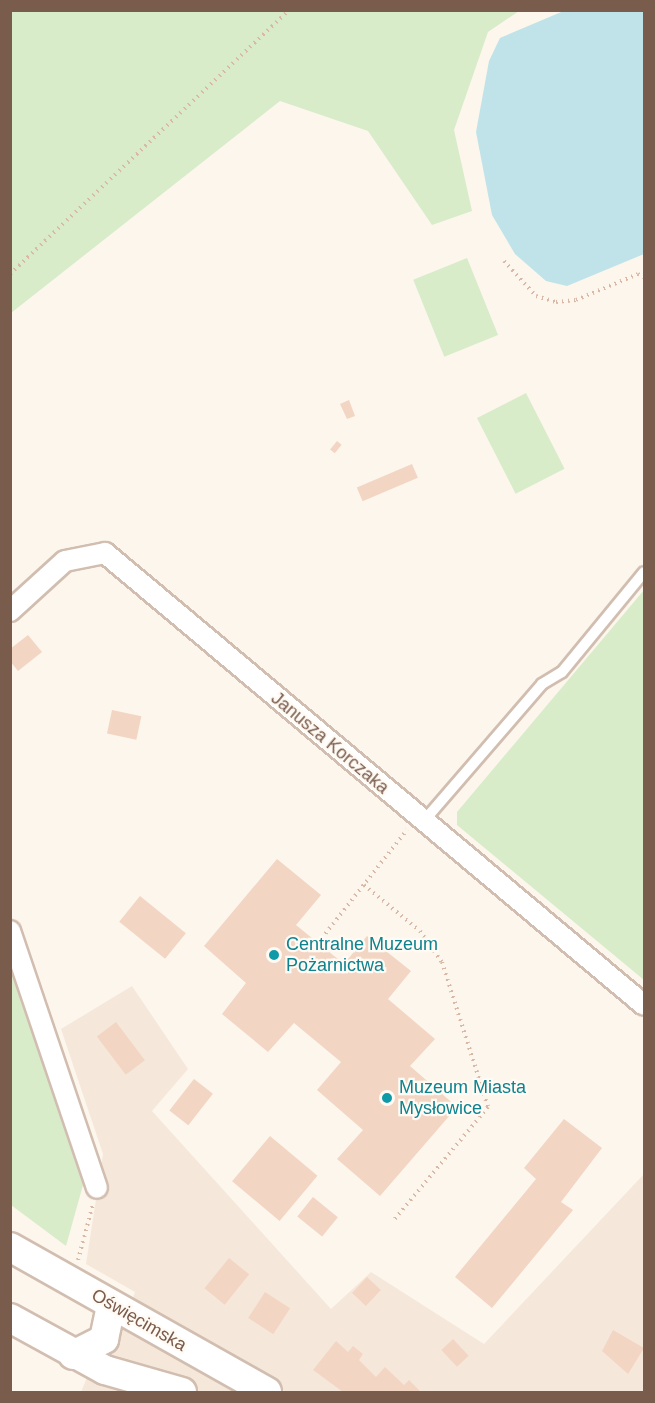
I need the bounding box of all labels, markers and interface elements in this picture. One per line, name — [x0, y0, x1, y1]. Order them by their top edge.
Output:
street label: Janusza Korczaka — [267, 687, 393, 799]
place label: Centralne Muzeum Pożarnictwa — [286, 934, 438, 976]
marker: Centralne Muzeum Pożarnictwa — [267, 948, 281, 962]
place label: Muzeum Miasta Mysłowice — [399, 1077, 526, 1120]
marker: Muzeum Miasta Mysłowice — [380, 1091, 394, 1105]
street label: Oświęcimska — [88, 1284, 190, 1356]

